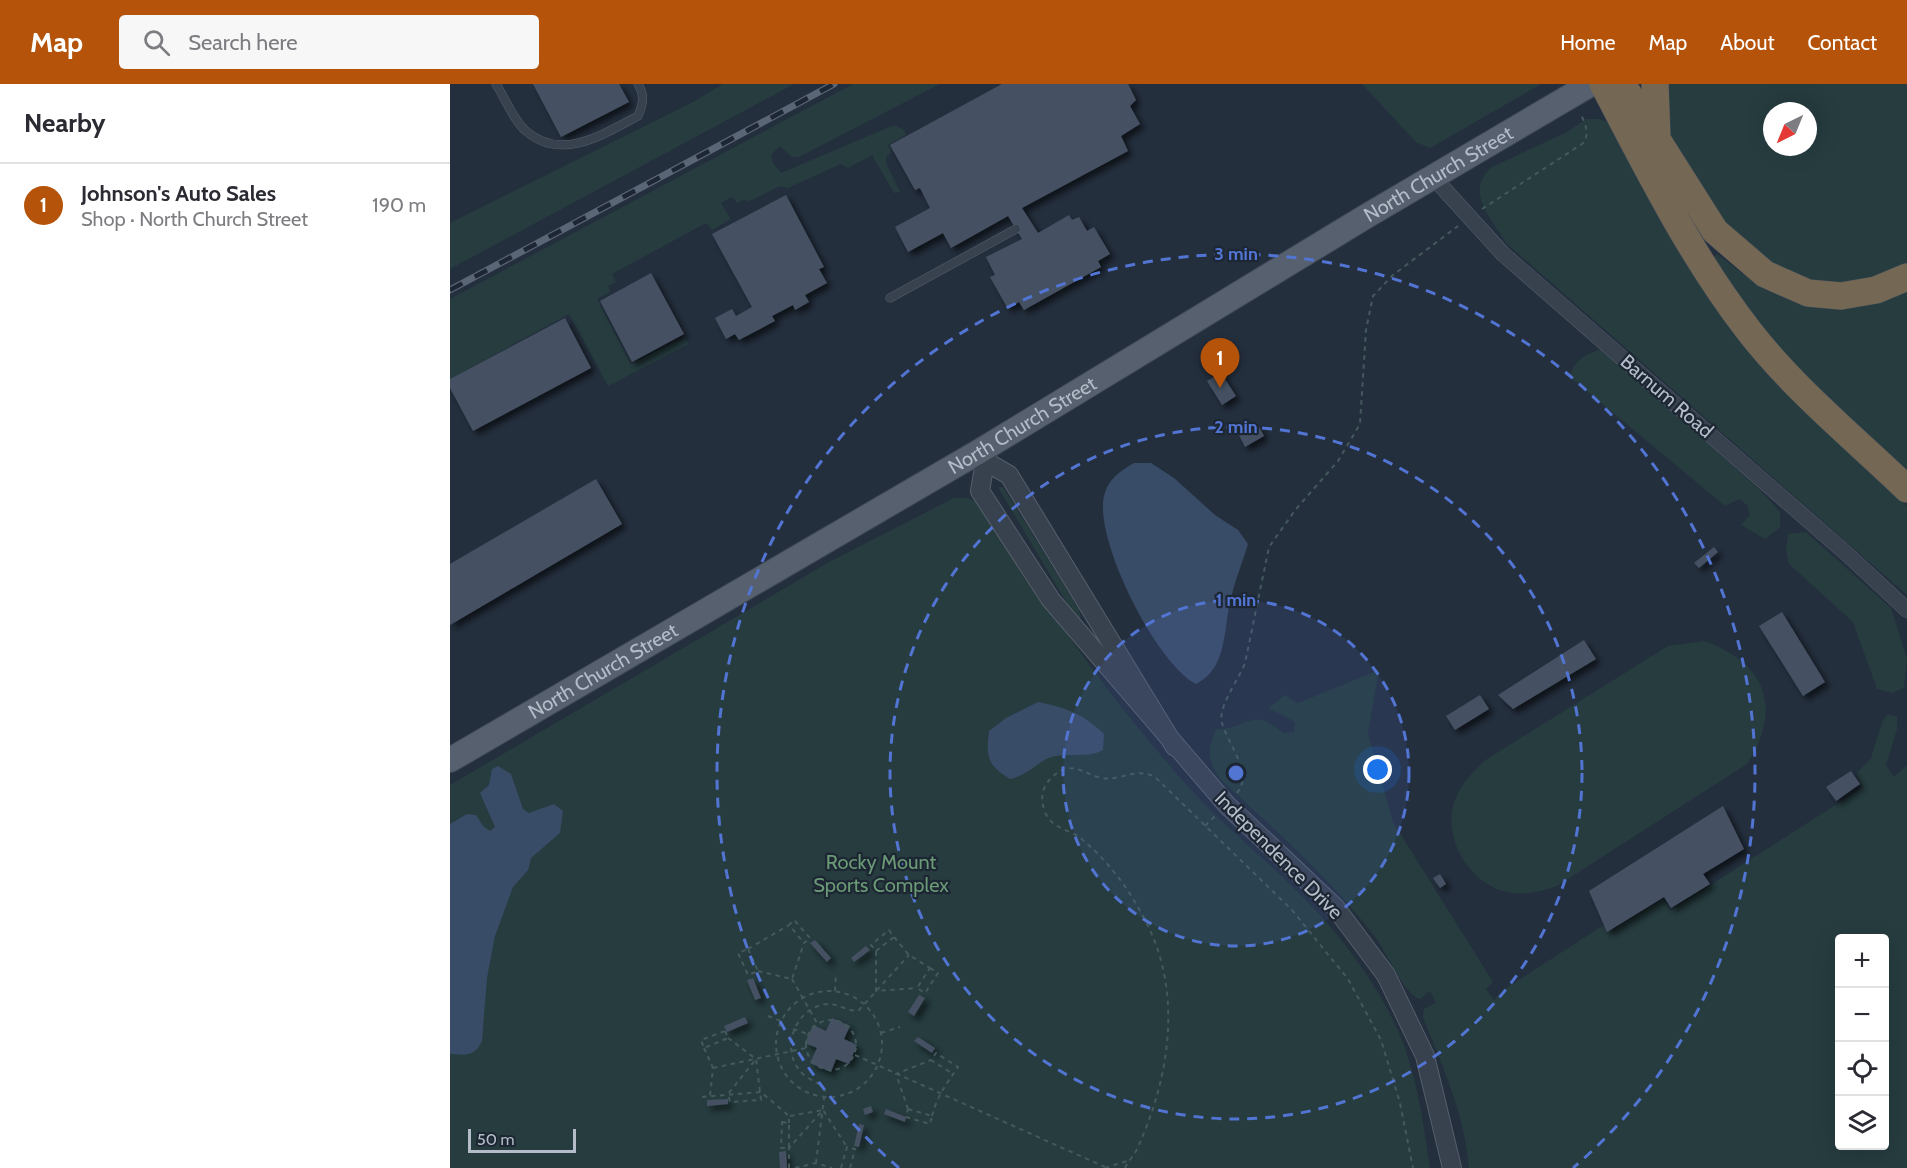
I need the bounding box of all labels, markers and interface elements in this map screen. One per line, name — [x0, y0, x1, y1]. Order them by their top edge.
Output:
search box — [119, 15, 539, 69]
text: Map — [30, 25, 83, 59]
icon: search — [140, 26, 173, 59]
text: Search here — [188, 29, 297, 56]
text: Home — [1560, 30, 1616, 55]
text: Map — [1649, 30, 1687, 55]
text: About — [1720, 30, 1774, 55]
text: Contact — [1807, 30, 1877, 55]
north arrow — [1763, 102, 1817, 156]
text: Nearby — [24, 107, 105, 139]
street label: North Church Street — [1359, 121, 1517, 227]
text: Johnson's Auto Sales — [81, 180, 276, 207]
text: 1 — [40, 193, 47, 217]
text: 190 m — [372, 193, 426, 217]
text: Shop · North Church Street — [81, 207, 308, 231]
text: 3 min — [1214, 243, 1258, 265]
pin: 1 — [1200, 338, 1240, 388]
street label: Barnum Road — [1616, 349, 1718, 443]
street label: North Church Street — [944, 371, 1101, 479]
text: 2 min — [1214, 416, 1258, 438]
text: 1 min — [1216, 589, 1256, 611]
street label: North Church Street — [524, 618, 682, 724]
your location — [1363, 755, 1392, 784]
centre of rings — [1226, 763, 1246, 783]
street label: Independence Drive — [1210, 786, 1348, 924]
park label: Rocky Mount Sports Complex — [813, 850, 949, 897]
map controls — [1835, 934, 1889, 1150]
button: + — [1835, 934, 1889, 988]
button: − — [1835, 988, 1889, 1042]
button: locate — [1835, 1042, 1889, 1096]
button: layers — [1835, 1096, 1889, 1150]
scale bar — [468, 1126, 576, 1154]
text: 50 m — [477, 1130, 514, 1149]

